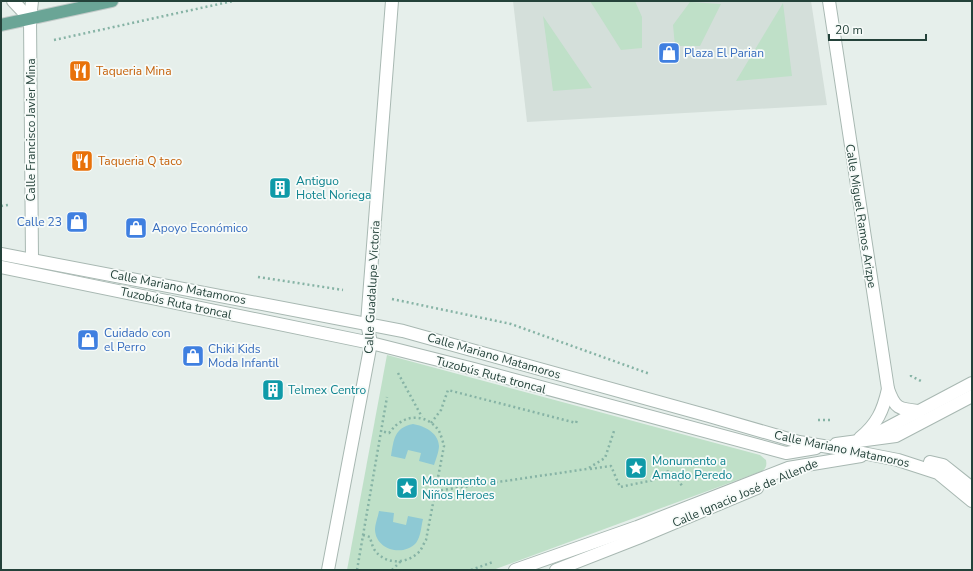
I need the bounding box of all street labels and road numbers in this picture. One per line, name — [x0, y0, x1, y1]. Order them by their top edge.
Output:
street label: Calle Francisco Javier Mina — [23, 58, 39, 202]
street label: Calle Miguel Ramos Arizpe — [842, 143, 880, 289]
street label: Calle Guadalupe Victoria — [361, 220, 383, 354]
street label: Calle Mariano Matamoros — [109, 266, 248, 308]
street label: Tuzobús Ruta troncal — [119, 283, 234, 323]
street label: Calle Mariano Matamoros — [425, 329, 563, 383]
street label: Tuzobús Ruta troncal — [434, 353, 548, 398]
street label: Calle Mariano Matamoros — [773, 427, 911, 471]
street label: Calle Ignacio José de Allende — [670, 455, 820, 531]

